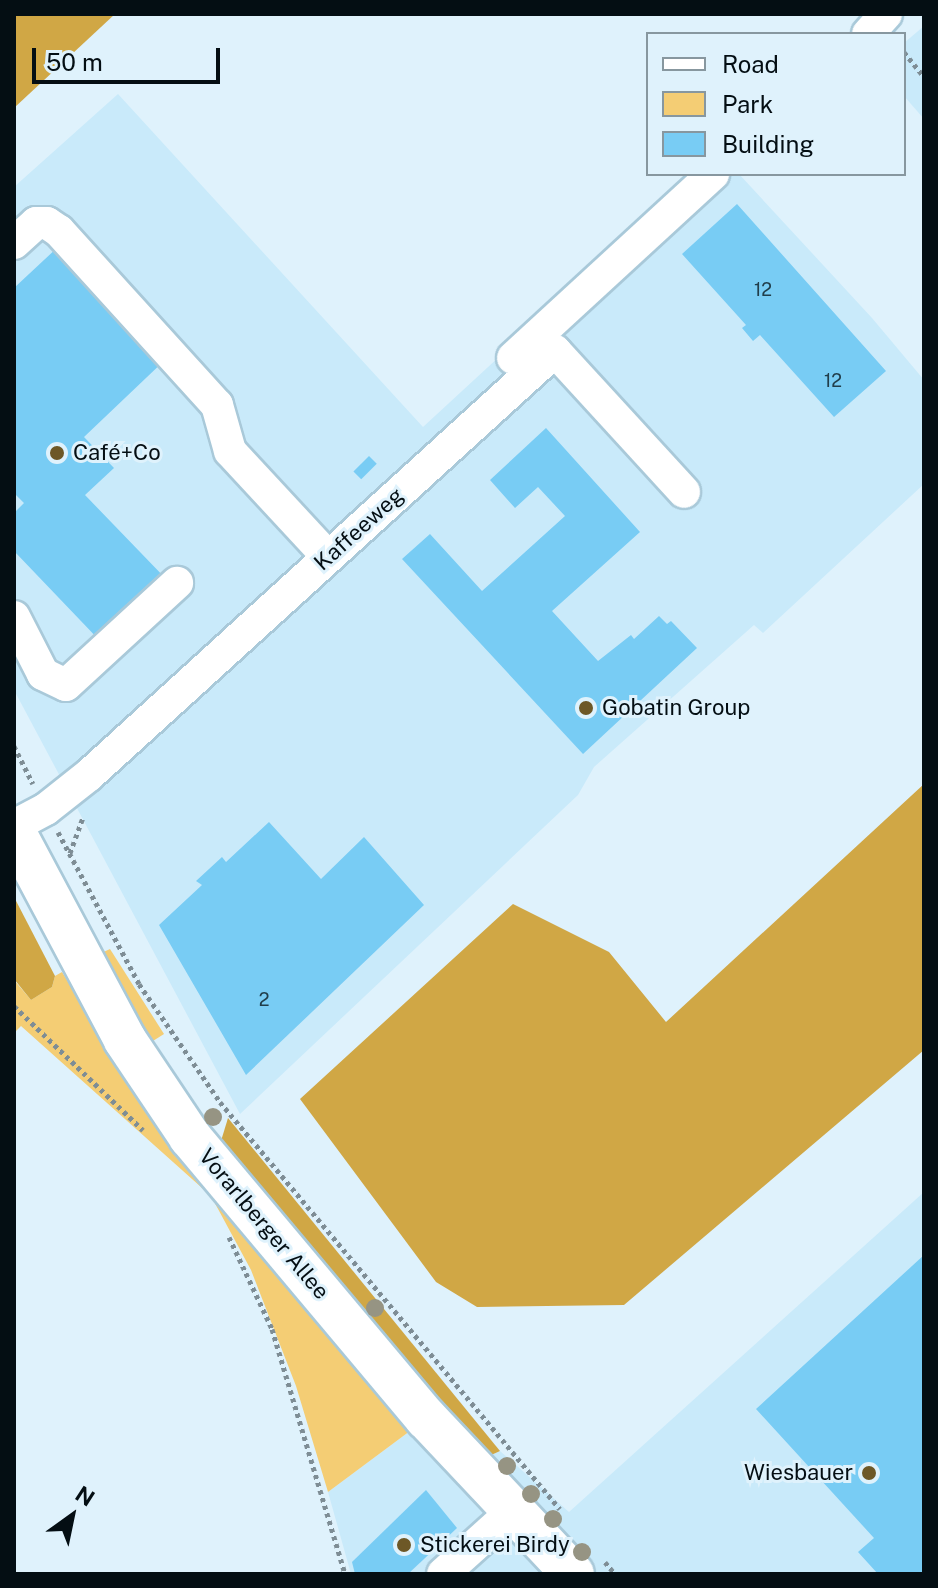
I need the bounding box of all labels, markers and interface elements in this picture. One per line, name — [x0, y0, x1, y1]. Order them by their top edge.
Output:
scale bar — [36, 32, 224, 82]
legend — [646, 32, 906, 176]
text: 50 m — [46, 48, 103, 76]
text: Road — [722, 50, 779, 78]
text: Park — [722, 90, 773, 118]
text: Building — [722, 130, 814, 158]
house number: 12 — [754, 279, 772, 301]
house number: 12 — [824, 370, 842, 392]
place label: Café+Co — [73, 440, 161, 466]
marker: Café+Co — [48, 444, 66, 462]
street label: Kaffeeweg — [309, 482, 409, 576]
place label: Gobatin Group — [602, 695, 750, 721]
marker: Gobatin Group — [577, 699, 595, 717]
house number: 2 — [259, 989, 269, 1011]
street label: Vorarlberger Allee — [193, 1143, 335, 1305]
place label: Wiesbauer — [744, 1460, 853, 1486]
marker: Wiesbauer — [860, 1464, 878, 1482]
north arrow — [32, 1476, 112, 1556]
text: N — [71, 1480, 99, 1511]
place label: Stickerei Birdy — [420, 1532, 570, 1558]
marker: Stickerei Birdy — [395, 1536, 413, 1554]

